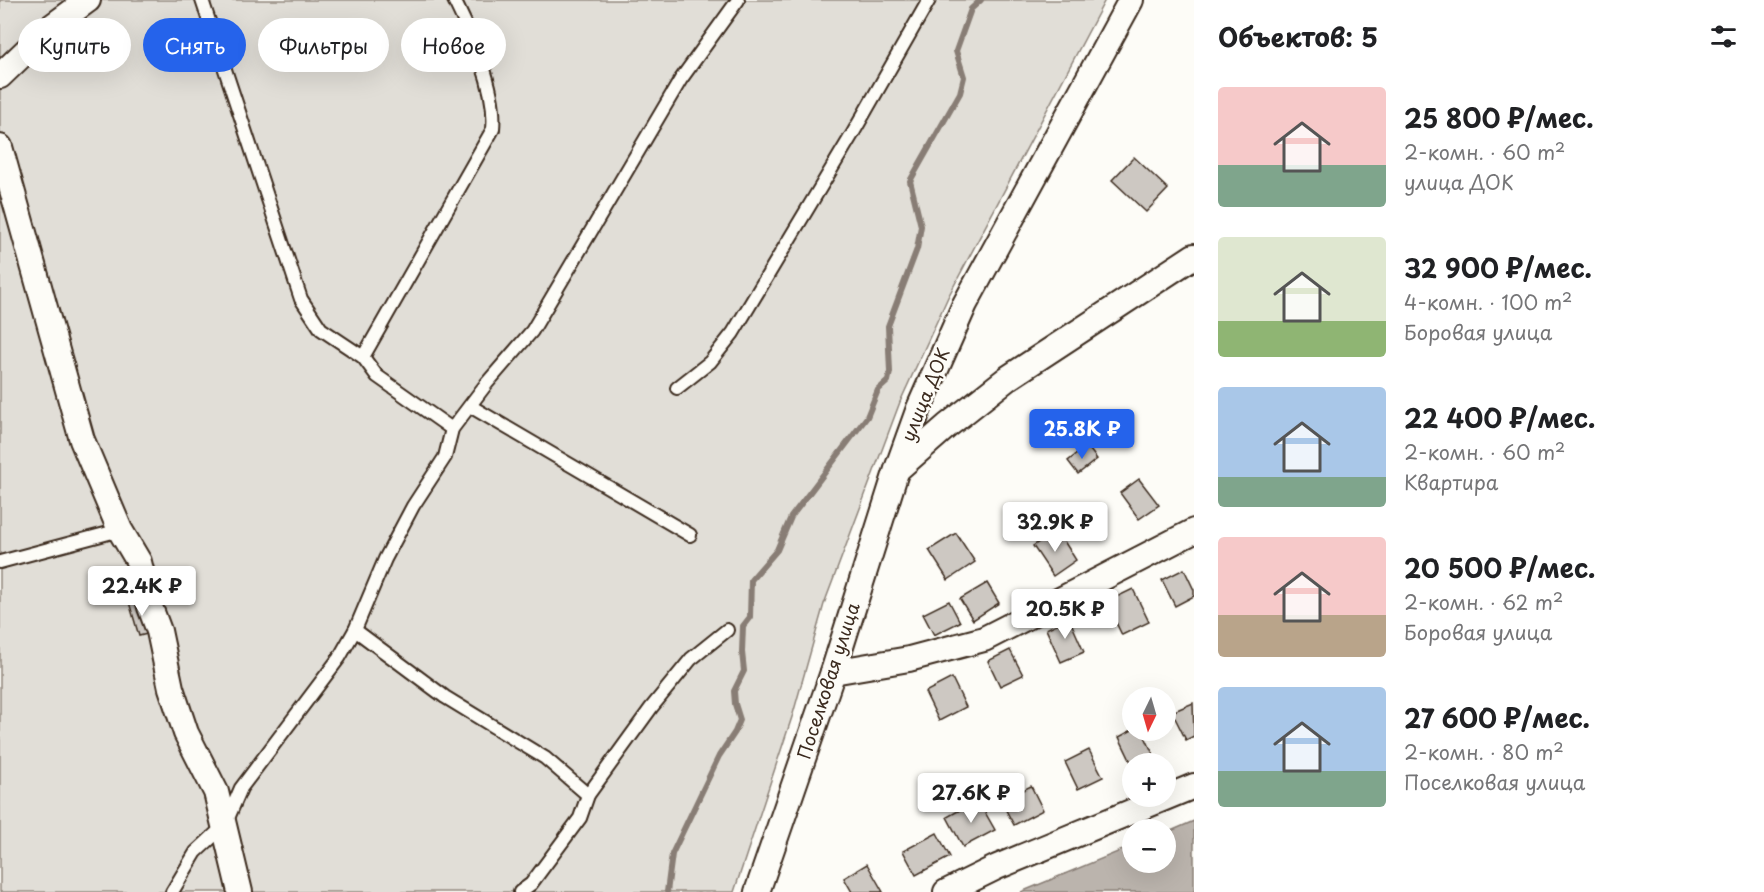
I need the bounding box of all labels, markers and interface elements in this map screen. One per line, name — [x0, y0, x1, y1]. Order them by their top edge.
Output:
text: Объектов: 5 — [1218, 17, 1378, 56]
chip: Купить — [18, 18, 131, 72]
chip: Снять — [143, 18, 246, 72]
chip: Фильтры — [258, 18, 389, 72]
chip: Новое — [401, 18, 506, 72]
icon: filters — [1707, 20, 1740, 53]
text: 25 800 ₽/мес. — [1404, 98, 1594, 137]
icon: home — [1266, 111, 1338, 183]
text: 2-комн. · 60 m² — [1404, 137, 1565, 167]
text: улица ДОК — [1404, 167, 1514, 197]
text: 32 900 ₽/мес. — [1404, 248, 1592, 287]
icon: home — [1266, 261, 1338, 333]
text: 4-комн. · 100 m² — [1404, 287, 1572, 317]
text: Боровая улица — [1404, 317, 1552, 347]
street label: улица ДОК — [894, 344, 956, 445]
text: 22 400 ₽/мес. — [1404, 398, 1595, 437]
pin: 25.8K ₽ — [1027, 409, 1137, 460]
icon: home — [1266, 411, 1338, 483]
text: 25.8K ₽ — [1043, 413, 1121, 443]
text: 2-комн. · 60 m² — [1404, 437, 1565, 467]
text: Квартира — [1404, 467, 1498, 497]
pin: 32.9K ₽ — [1000, 502, 1110, 553]
text: 32.9K ₽ — [1017, 506, 1093, 536]
text: 20 500 ₽/мес. — [1404, 548, 1595, 587]
icon: home — [1266, 561, 1338, 633]
pin: 22.4K ₽ — [87, 566, 197, 617]
text: 22.4K ₽ — [102, 570, 182, 600]
text: 2-комн. · 62 m² — [1404, 587, 1563, 617]
pin: 20.5K ₽ — [1010, 589, 1120, 640]
text: 20.5K ₽ — [1025, 593, 1105, 623]
street label: Поселковая улица — [790, 598, 866, 762]
text: Боровая улица — [1404, 617, 1552, 647]
north arrow — [1122, 687, 1176, 741]
map controls — [1122, 687, 1176, 873]
text: 27 600 ₽/мес. — [1404, 698, 1590, 737]
icon: home — [1266, 711, 1338, 783]
text: 2-комн. · 80 m² — [1404, 737, 1564, 767]
button: + — [1122, 753, 1176, 807]
text: Поселковая улица — [1404, 767, 1585, 797]
pin: 27.6K ₽ — [916, 773, 1026, 824]
text: 27.6K ₽ — [932, 777, 1010, 807]
button: − — [1122, 819, 1176, 873]

